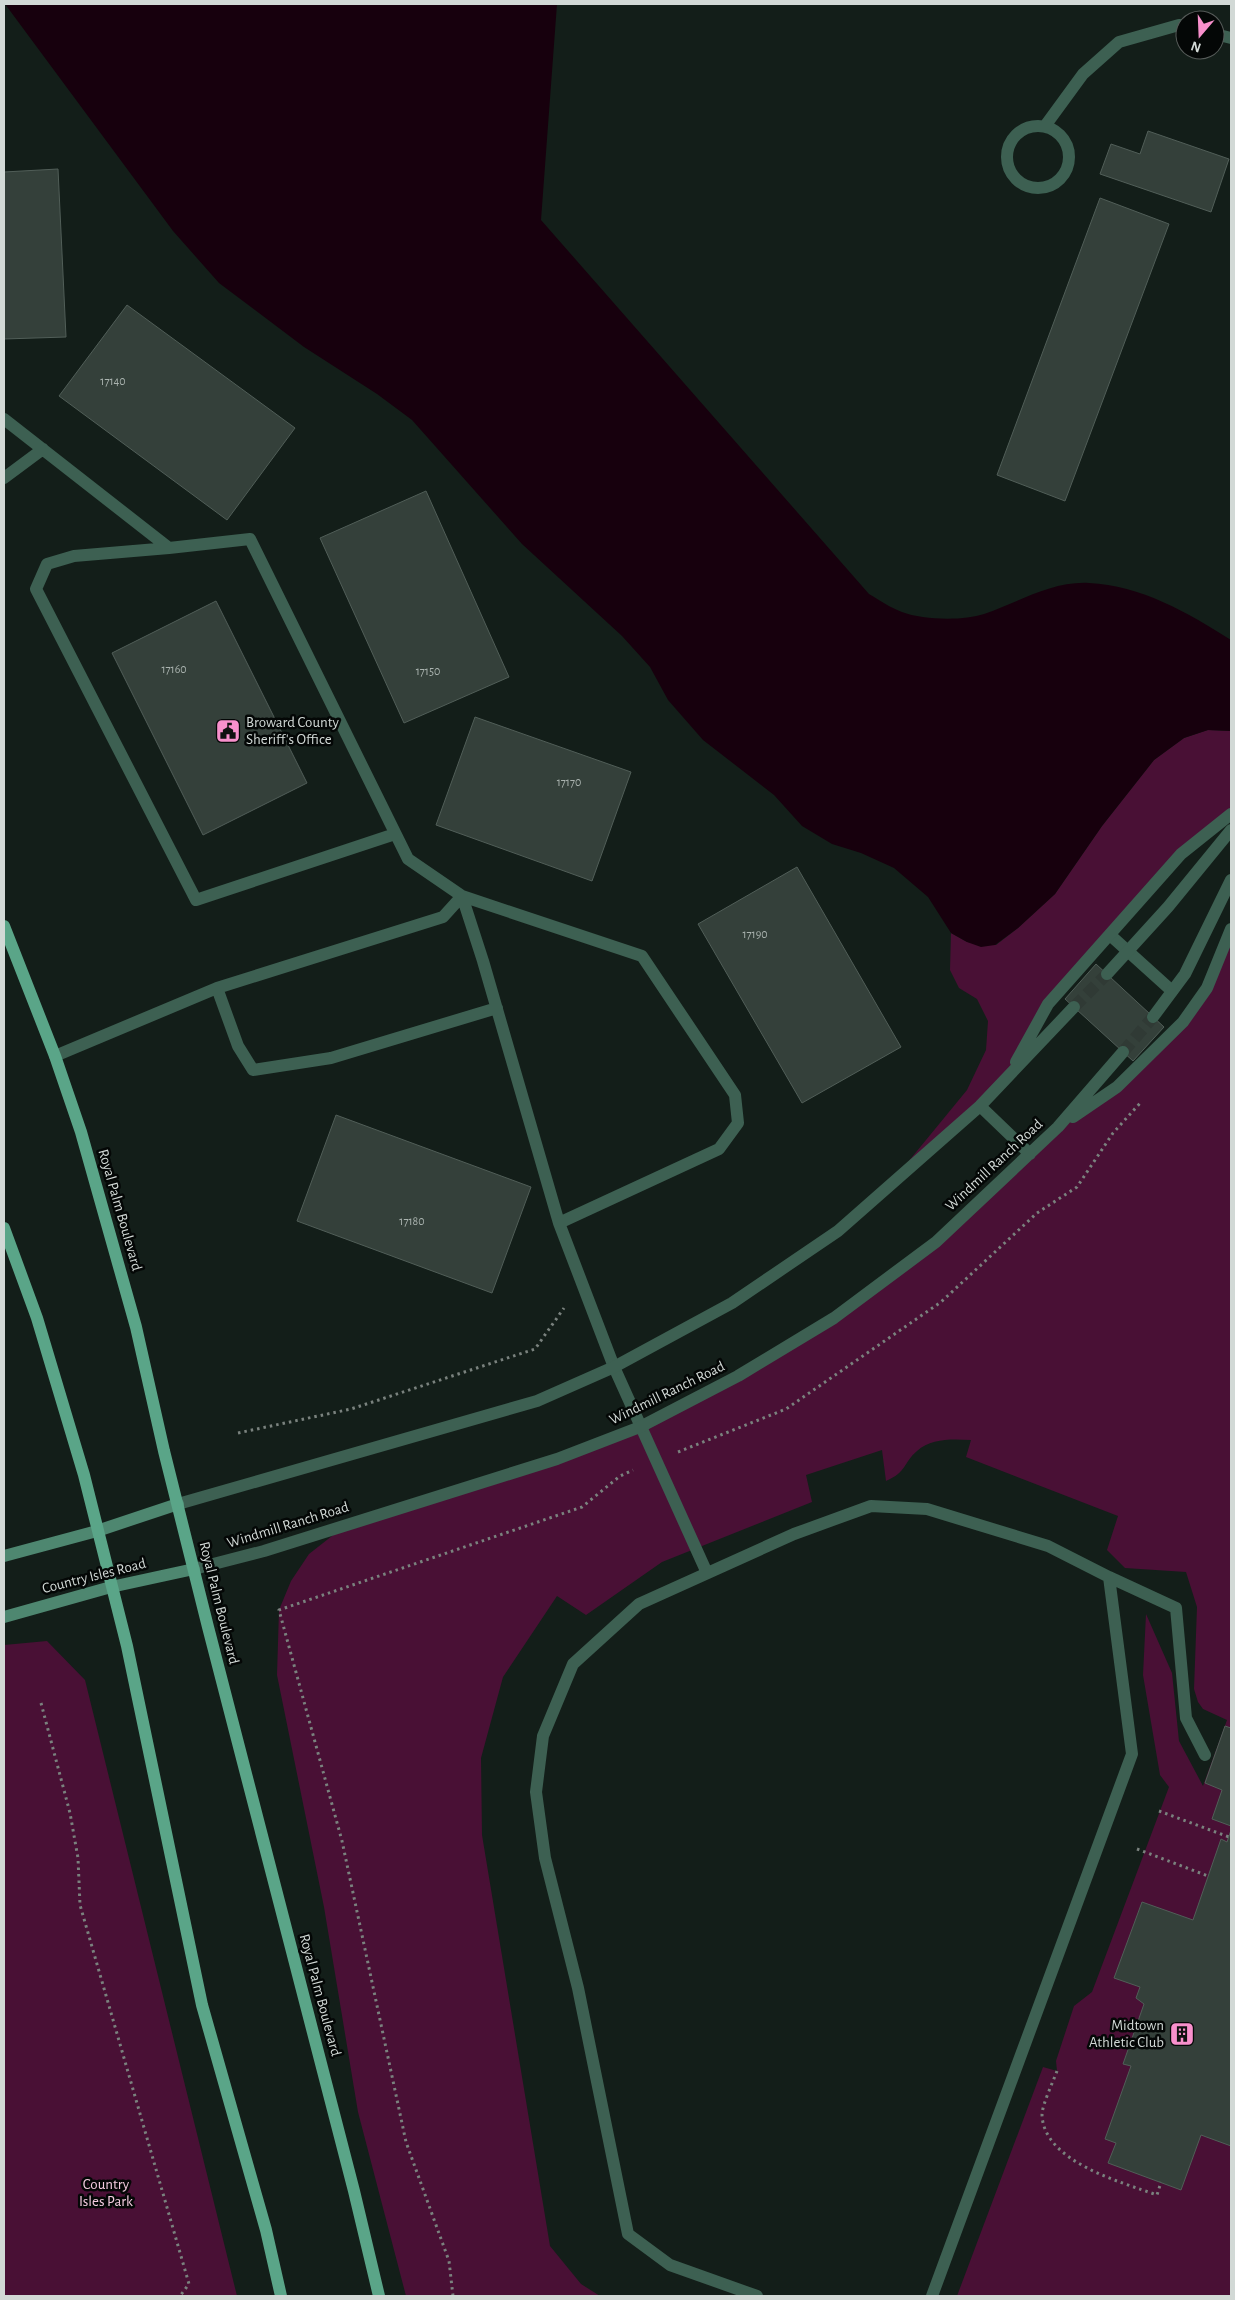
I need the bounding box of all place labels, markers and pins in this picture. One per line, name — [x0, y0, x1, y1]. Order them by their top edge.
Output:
place label: Broward County Sheriff's Office — [246, 715, 340, 747]
public building icon: Broward County Sheriff's Office — [215, 718, 241, 744]
place label: Midtown Athletic Club — [1089, 2018, 1164, 2050]
building icon: Midtown Athletic Club — [1169, 2021, 1195, 2047]

